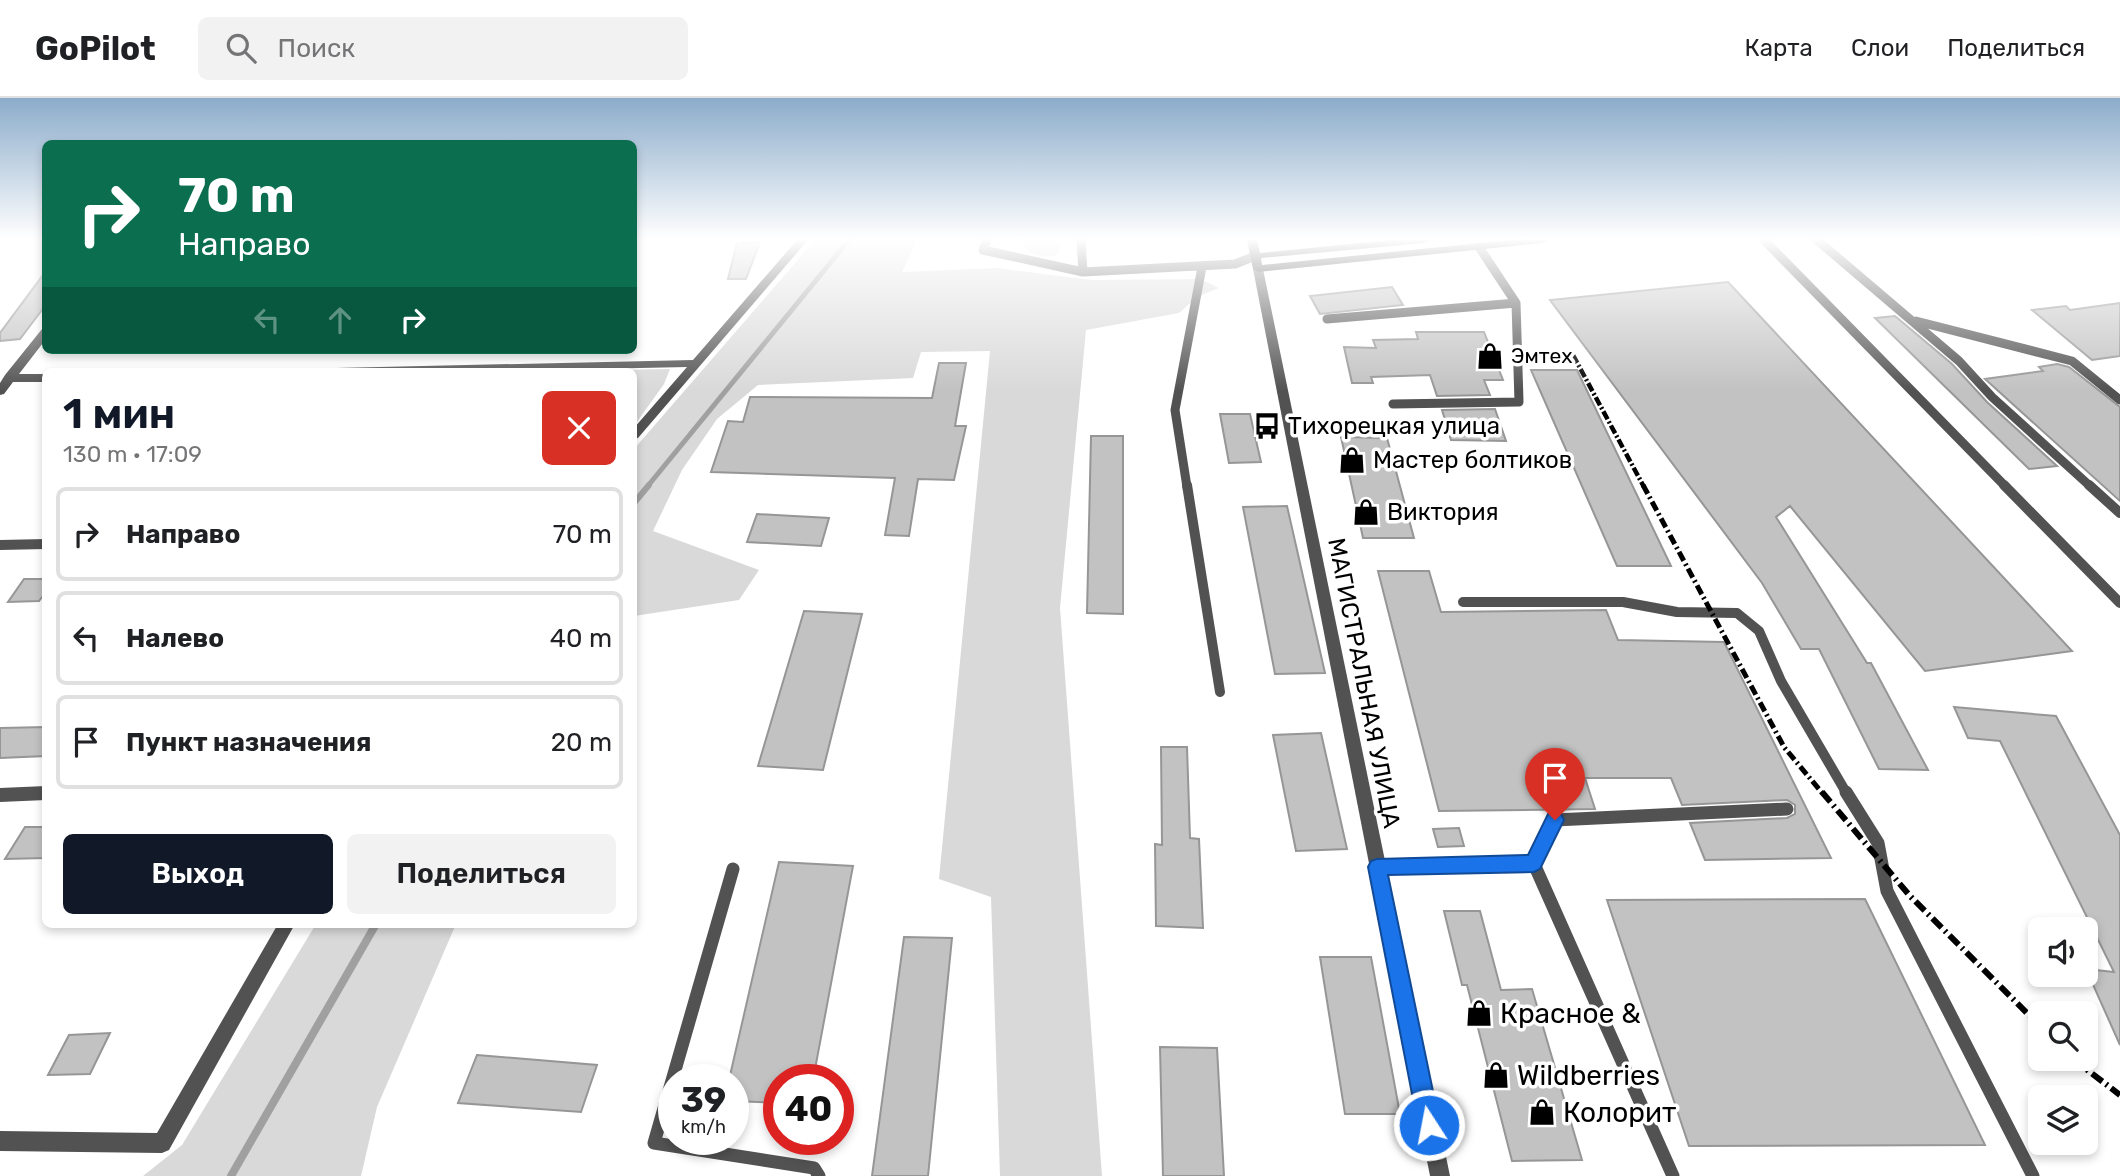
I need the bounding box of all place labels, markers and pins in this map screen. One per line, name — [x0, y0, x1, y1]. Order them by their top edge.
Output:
shop icon: Эмтех — [1475, 341, 1505, 371]
place label: Эмтех — [1511, 343, 1573, 368]
bus stop icon: Тихорецкая улица — [1252, 411, 1282, 441]
place label: Тихорецкая улица — [1288, 412, 1500, 440]
shop icon: Мастер болтиков — [1337, 445, 1367, 475]
place label: Мастер болтиков — [1373, 446, 1572, 474]
shop icon: Виктория — [1351, 497, 1381, 527]
place label: Виктория — [1387, 498, 1499, 526]
pin — [1525, 748, 1585, 820]
place label: Красное & — [1500, 997, 1641, 1030]
shop icon: Красное & — [1464, 998, 1494, 1028]
place label: Wildberries — [1517, 1059, 1660, 1092]
shop icon: Wildberries — [1481, 1060, 1511, 1090]
place label: Колорит — [1563, 1096, 1676, 1129]
shop icon: Колорит — [1527, 1097, 1557, 1127]

